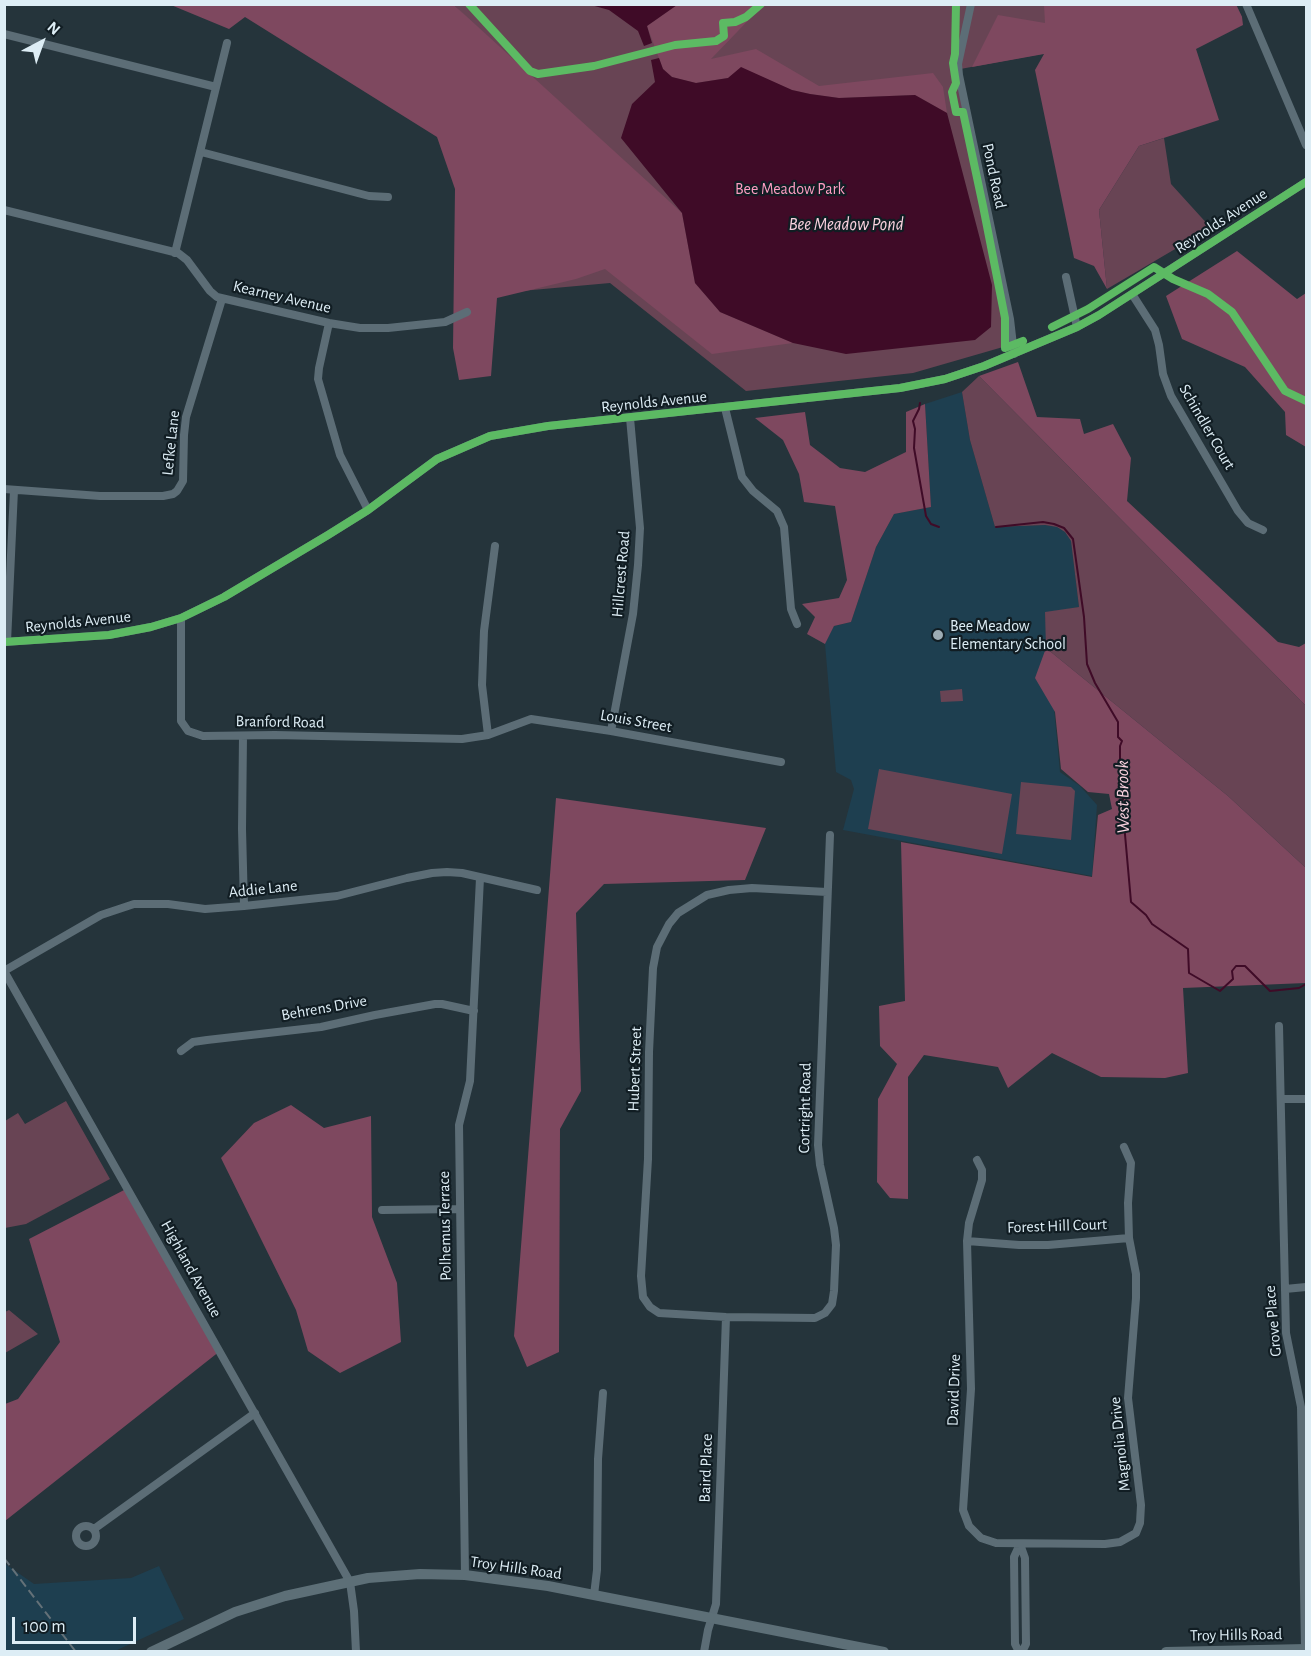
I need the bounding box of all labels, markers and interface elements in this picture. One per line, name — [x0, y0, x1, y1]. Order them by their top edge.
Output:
north arrow — [12, 12, 72, 72]
text: N — [44, 19, 63, 38]
street label: Pond Road — [978, 142, 1010, 210]
park label: Bee Meadow Park — [735, 179, 845, 199]
street label: Reynolds Avenue — [1171, 184, 1271, 258]
water label: Bee Meadow Pond — [788, 214, 904, 236]
street label: Kearney Avenue — [231, 276, 333, 318]
street label: Schindler Court — [1175, 381, 1239, 473]
street label: Reynolds Avenue — [600, 387, 708, 417]
street label: Lefke Lane — [158, 409, 184, 477]
street label: Hillcrest Road — [608, 530, 634, 618]
street label: Reynolds Avenue — [24, 607, 132, 637]
place label: Bee Meadow Elementary School — [950, 616, 1066, 654]
marker: Bee Meadow Elementary School — [931, 628, 945, 642]
street label: Louis Street — [599, 705, 673, 737]
street label: Branford Road — [235, 712, 325, 732]
water label: West Brook — [1112, 760, 1134, 834]
street label: Addie Lane — [228, 876, 298, 902]
street label: Behrens Drive — [280, 991, 368, 1025]
street label: Hubert Street — [624, 1026, 646, 1112]
street label: Cortright Road — [795, 1062, 815, 1154]
street label: Polhemus Terrace — [434, 1171, 456, 1281]
street label: Forest Hill Court — [1007, 1215, 1107, 1237]
street label: Highland Avenue — [156, 1217, 226, 1321]
street label: Grove Place — [1260, 1284, 1286, 1358]
street label: David Drive — [943, 1354, 965, 1426]
street label: Magnolia Drive — [1105, 1396, 1135, 1492]
street label: Baird Place — [695, 1433, 717, 1503]
street label: Troy Hills Road — [469, 1552, 563, 1584]
scale bar — [15, 1605, 140, 1643]
text: 100 m — [23, 1618, 66, 1636]
street label: Troy Hills Road — [1190, 1625, 1282, 1645]

